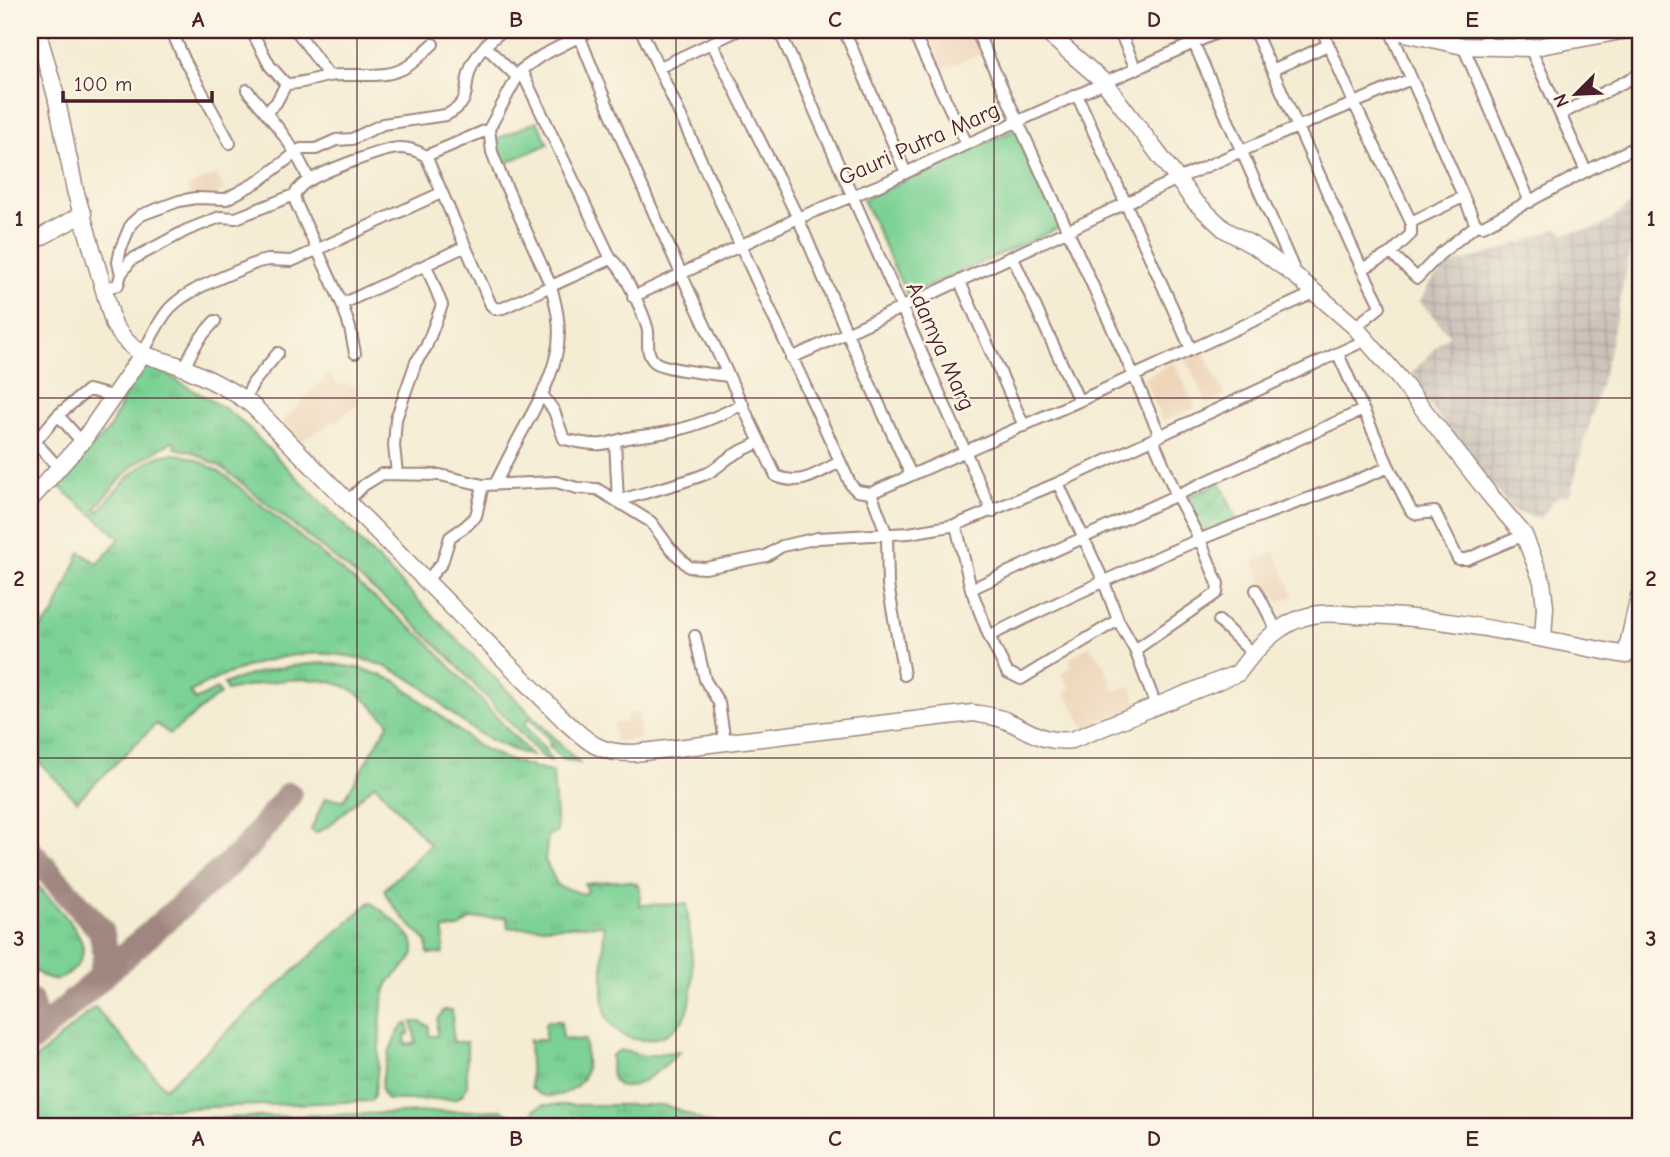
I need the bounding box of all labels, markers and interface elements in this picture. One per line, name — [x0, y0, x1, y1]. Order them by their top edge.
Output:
text: A — [192, 6, 205, 33]
text: B — [509, 6, 523, 33]
text: C — [828, 6, 842, 33]
text: D — [1147, 6, 1161, 33]
text: E — [1465, 6, 1479, 33]
scale bar — [63, 60, 212, 104]
north arrow — [1540, 60, 1610, 130]
text: 100 m — [74, 72, 132, 96]
text: N — [1549, 90, 1574, 111]
street label: Gauri Putra Marg — [835, 96, 1004, 191]
text: 1 — [14, 205, 24, 232]
text: 1 — [1646, 205, 1656, 232]
street label: Adamya Marg — [900, 278, 981, 415]
text: 2 — [13, 565, 25, 592]
text: 2 — [1645, 565, 1657, 592]
text: 3 — [13, 925, 25, 952]
text: 3 — [1645, 925, 1657, 952]
text: A — [192, 1125, 205, 1152]
text: B — [509, 1125, 523, 1152]
text: C — [828, 1125, 842, 1152]
text: D — [1147, 1125, 1161, 1152]
text: E — [1465, 1125, 1479, 1152]

